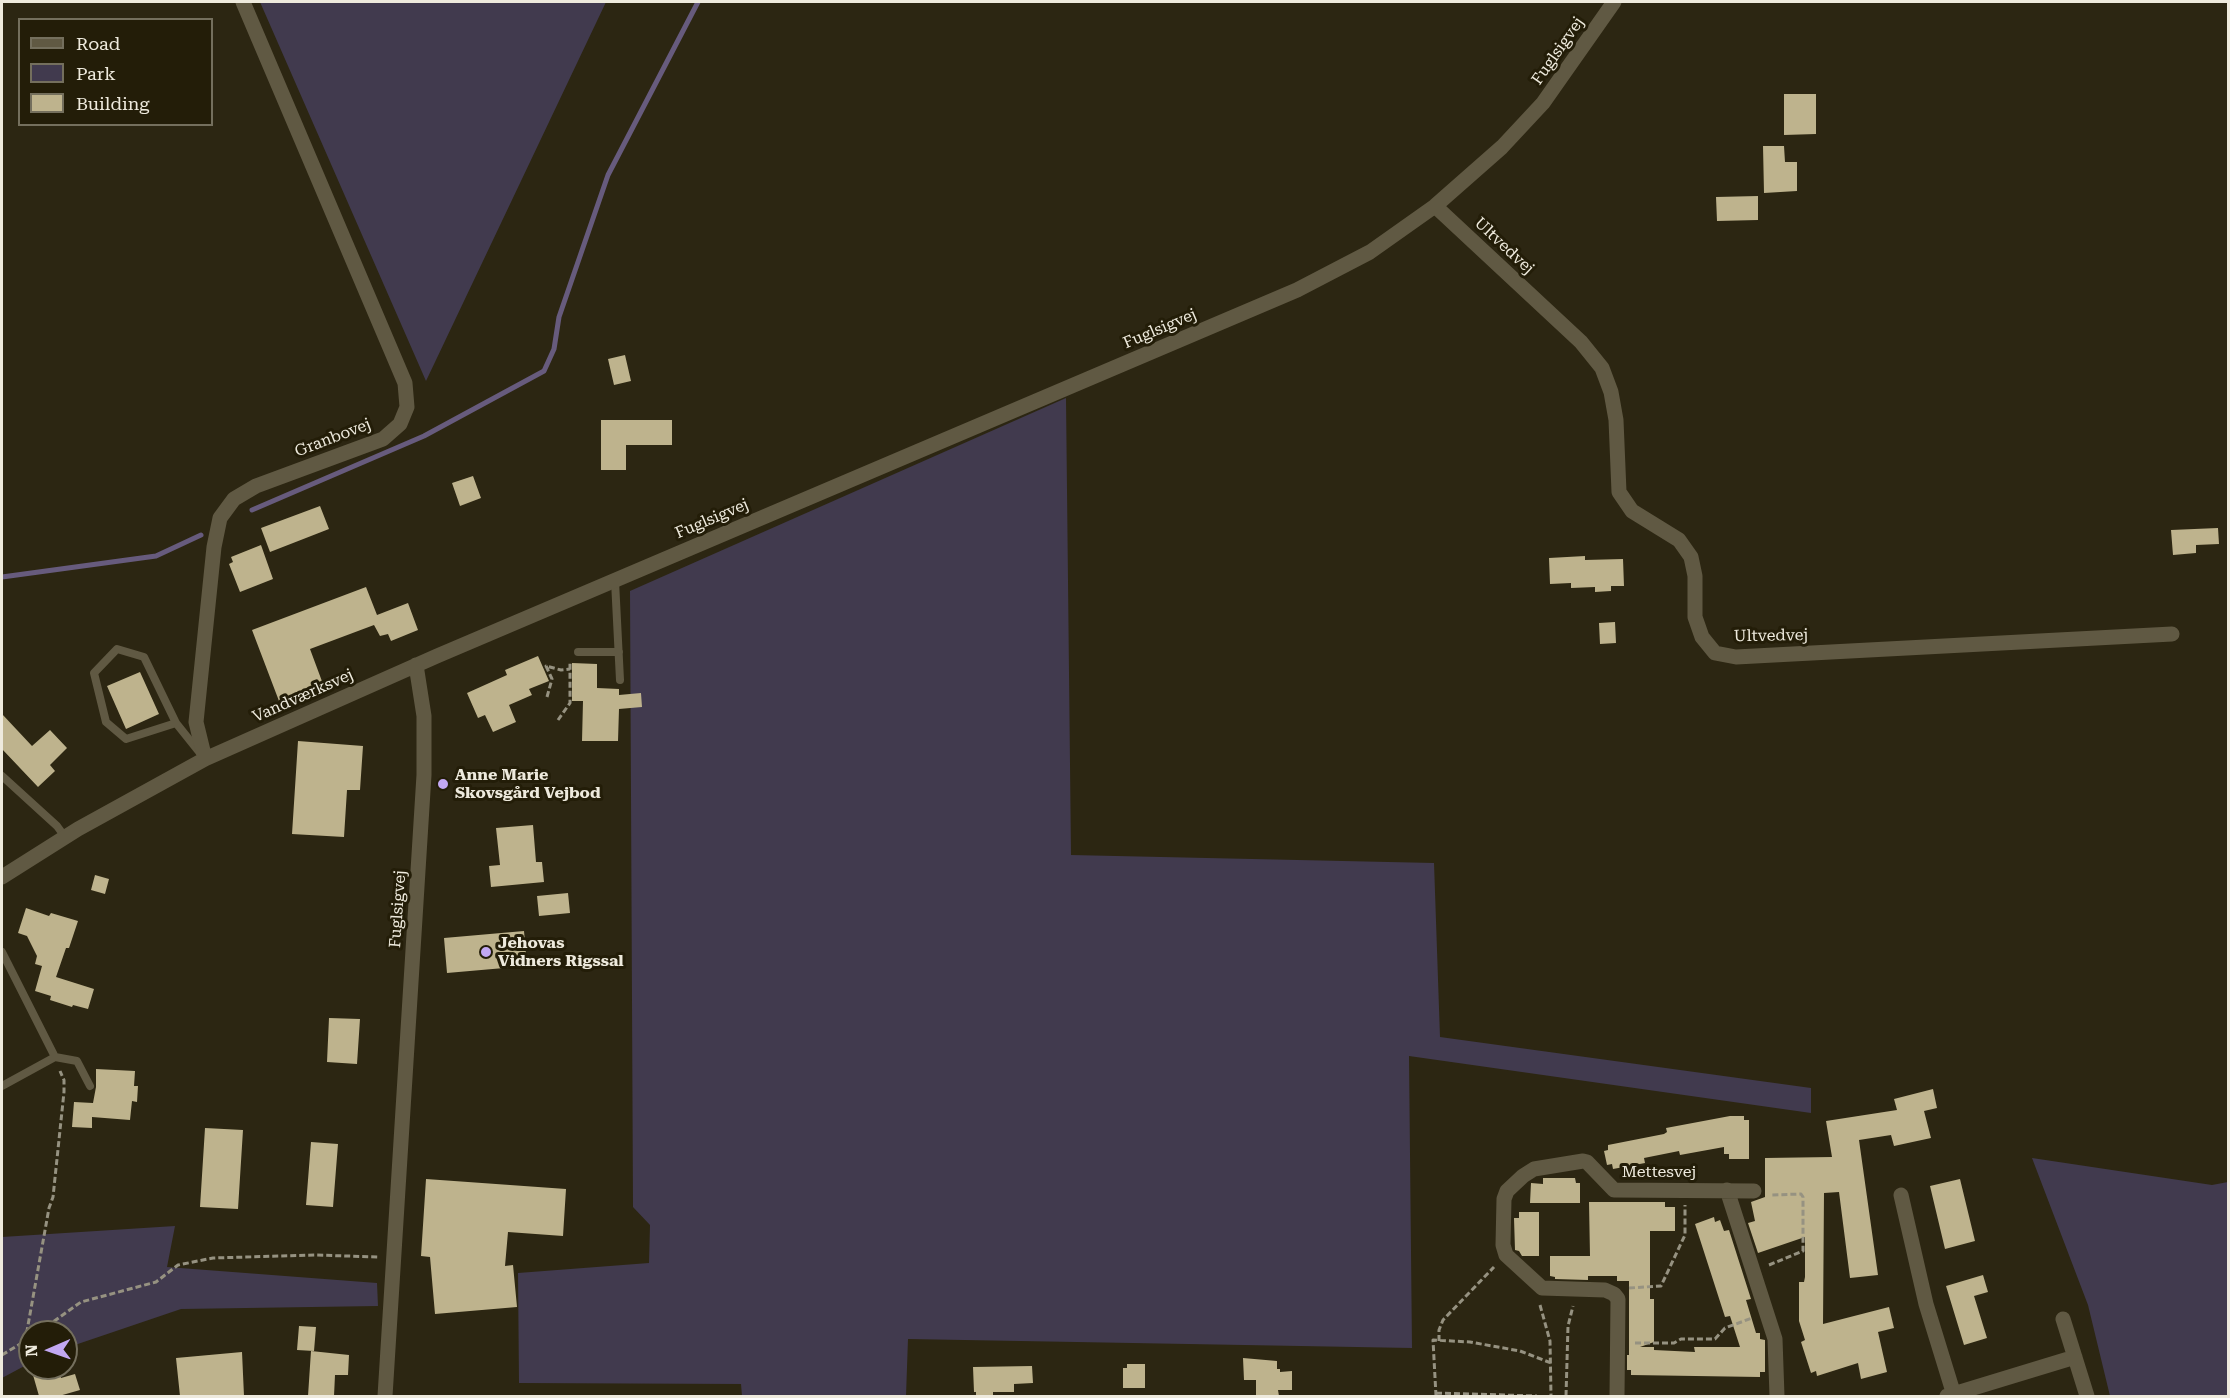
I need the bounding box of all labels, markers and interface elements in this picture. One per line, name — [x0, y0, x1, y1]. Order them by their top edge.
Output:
street label: Fuglsigvej — [1528, 14, 1588, 88]
legend — [18, 18, 213, 126]
text: Road — [76, 33, 120, 54]
text: Park — [76, 63, 116, 84]
text: Building — [76, 93, 150, 114]
street label: Ultvedvej — [1470, 214, 1538, 278]
street label: Fuglsigvej — [1120, 305, 1200, 353]
street label: Granbovej — [292, 415, 374, 461]
street label: Fuglsigvej — [672, 495, 752, 543]
street label: Ultvedvej — [1734, 626, 1808, 646]
street label: Vandværksvej — [250, 665, 356, 727]
place label: Anne Marie Skovsgård Vejbod — [455, 765, 601, 803]
marker: Anne Marie Skovsgård Vejbod — [436, 777, 450, 791]
street label: Fuglsigvej — [386, 869, 410, 949]
place label: Jehovas Vidners Rigssal — [498, 933, 624, 971]
marker: Jehovas Vidners Rigssal — [479, 945, 493, 959]
street label: Mettesvej — [1622, 1162, 1696, 1182]
north arrow — [18, 1320, 78, 1380]
text: N — [22, 1344, 41, 1357]

